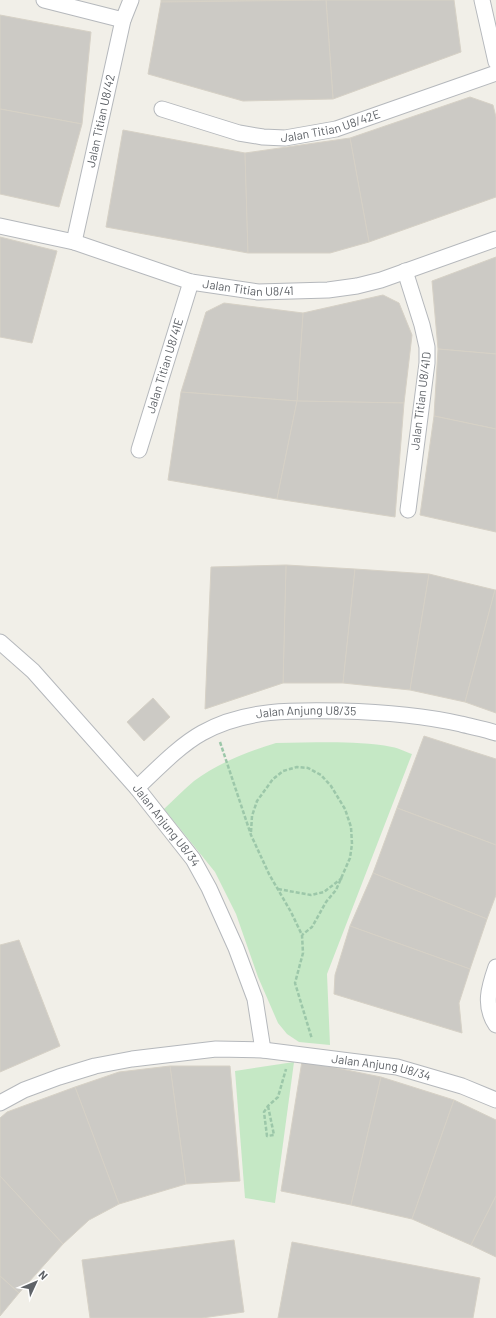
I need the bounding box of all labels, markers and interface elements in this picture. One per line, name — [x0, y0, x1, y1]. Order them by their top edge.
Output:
street label: Jalan Titian U8/42 — [83, 73, 117, 169]
street label: Jalan Titian U8/42E — [281, 106, 382, 144]
street label: Jalan Titian U8/41 — [202, 276, 294, 298]
street label: Jalan Titian U8/41E — [143, 316, 185, 415]
street label: Jalan Titian U8/41D — [407, 351, 433, 451]
street label: Jalan Anjung U8/35 — [255, 703, 357, 720]
street label: Jalan Anjung U8/34 — [130, 781, 204, 869]
street label: Jalan Anjung U8/34 — [331, 1051, 433, 1083]
north arrow — [16, 1262, 56, 1302]
text: N — [36, 1268, 51, 1282]

